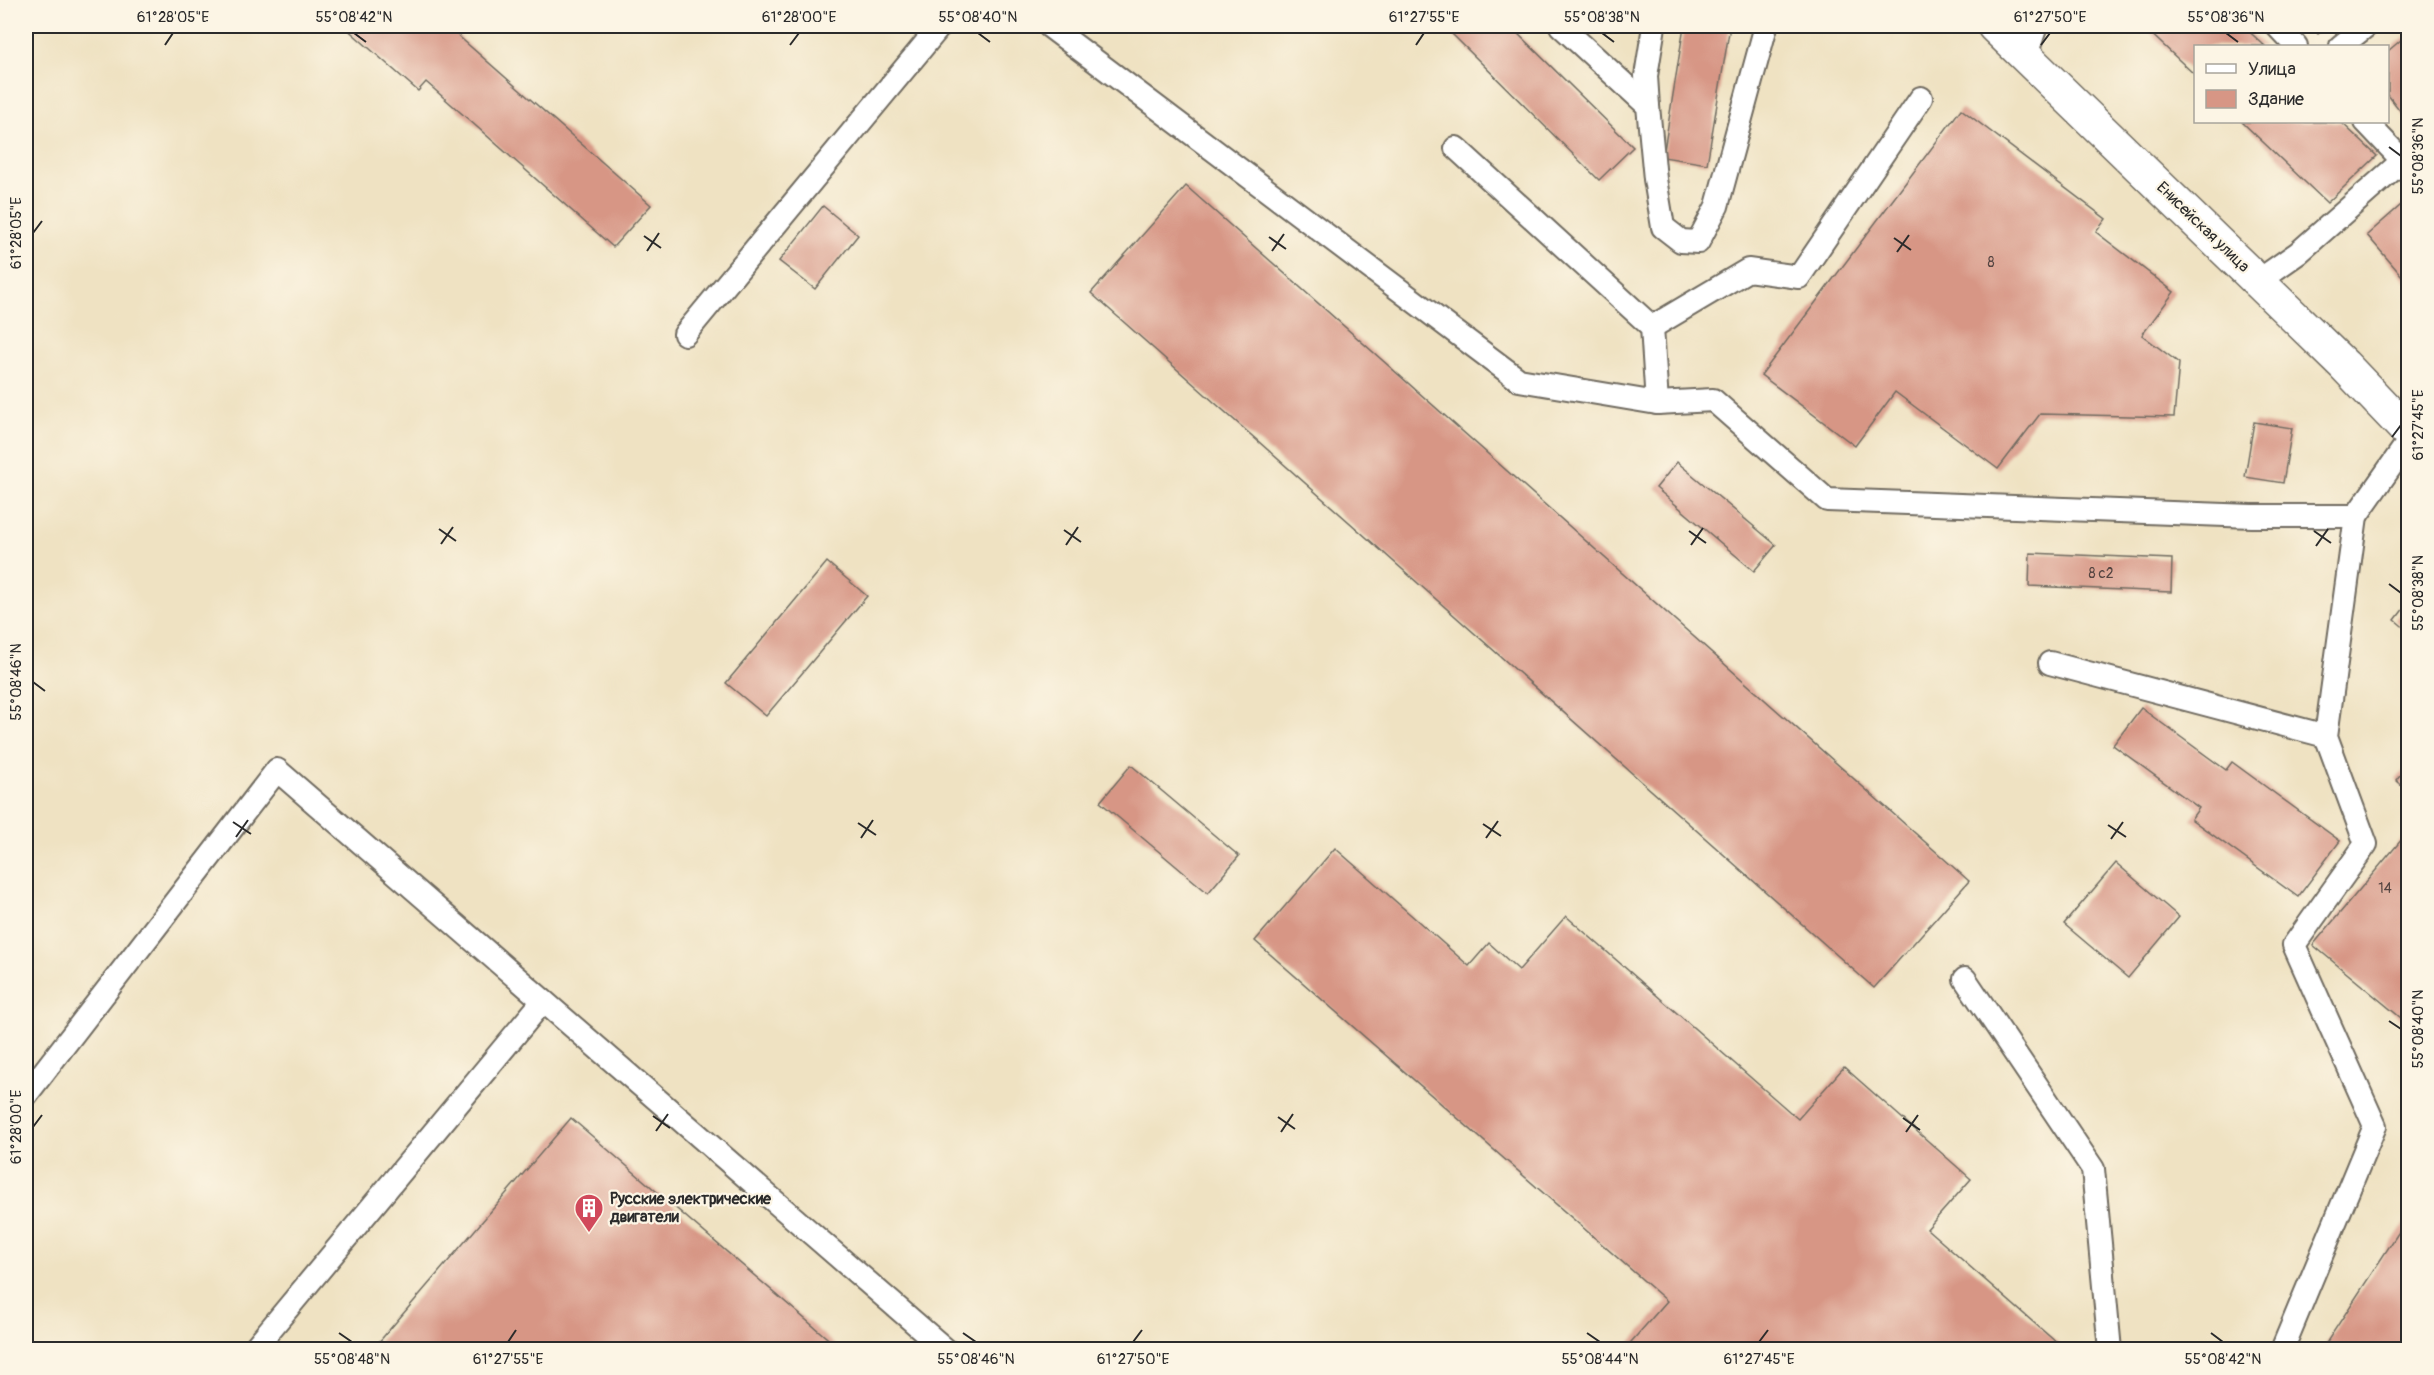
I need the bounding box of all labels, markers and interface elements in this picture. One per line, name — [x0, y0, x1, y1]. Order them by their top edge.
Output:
text: 61°28'05"E — [137, 8, 209, 27]
text: 55°08'42"N — [316, 8, 392, 27]
text: 61°28'00"E — [762, 8, 836, 27]
text: 55°08'40"N — [939, 8, 1017, 27]
text: 61°27'55"E — [1389, 8, 1460, 27]
text: 55°08'38"N — [1564, 8, 1640, 27]
text: 61°27'50"E — [2014, 8, 2087, 27]
text: 55°08'36"N — [2188, 8, 2264, 27]
legend — [2194, 45, 2389, 123]
text: Улица — [2248, 58, 2296, 81]
text: Здание — [2248, 88, 2304, 111]
text: 55°08'36"N — [2409, 118, 2428, 194]
street label: Енисейская улица — [2152, 178, 2254, 276]
text: 61°28'05"E — [7, 197, 26, 269]
house number: 8 — [1987, 254, 1995, 271]
text: 61°27'45"E — [2409, 389, 2428, 461]
text: 55°08'38"N — [2409, 555, 2428, 631]
house number: 8 с2 — [2088, 565, 2114, 582]
text: 55°08'46"N — [7, 643, 26, 721]
house number: 14 — [2378, 880, 2392, 897]
text: 55°08'40"N — [2409, 990, 2428, 1068]
text: 61°28'00"E — [7, 1090, 26, 1164]
place label: Русские электрические двигатели — [609, 1189, 772, 1227]
building icon: Русские электрические двигатели — [573, 1192, 605, 1234]
text: 55°08'48"N — [314, 1350, 390, 1369]
text: 61°27'55"E — [473, 1350, 544, 1369]
text: 55°08'46"N — [937, 1350, 1015, 1369]
text: 61°27'50"E — [1097, 1350, 1170, 1369]
text: 55°08'44"N — [1561, 1350, 1639, 1369]
text: 61°27'45"E — [1723, 1350, 1795, 1369]
text: 55°08'42"N — [2185, 1350, 2261, 1369]

